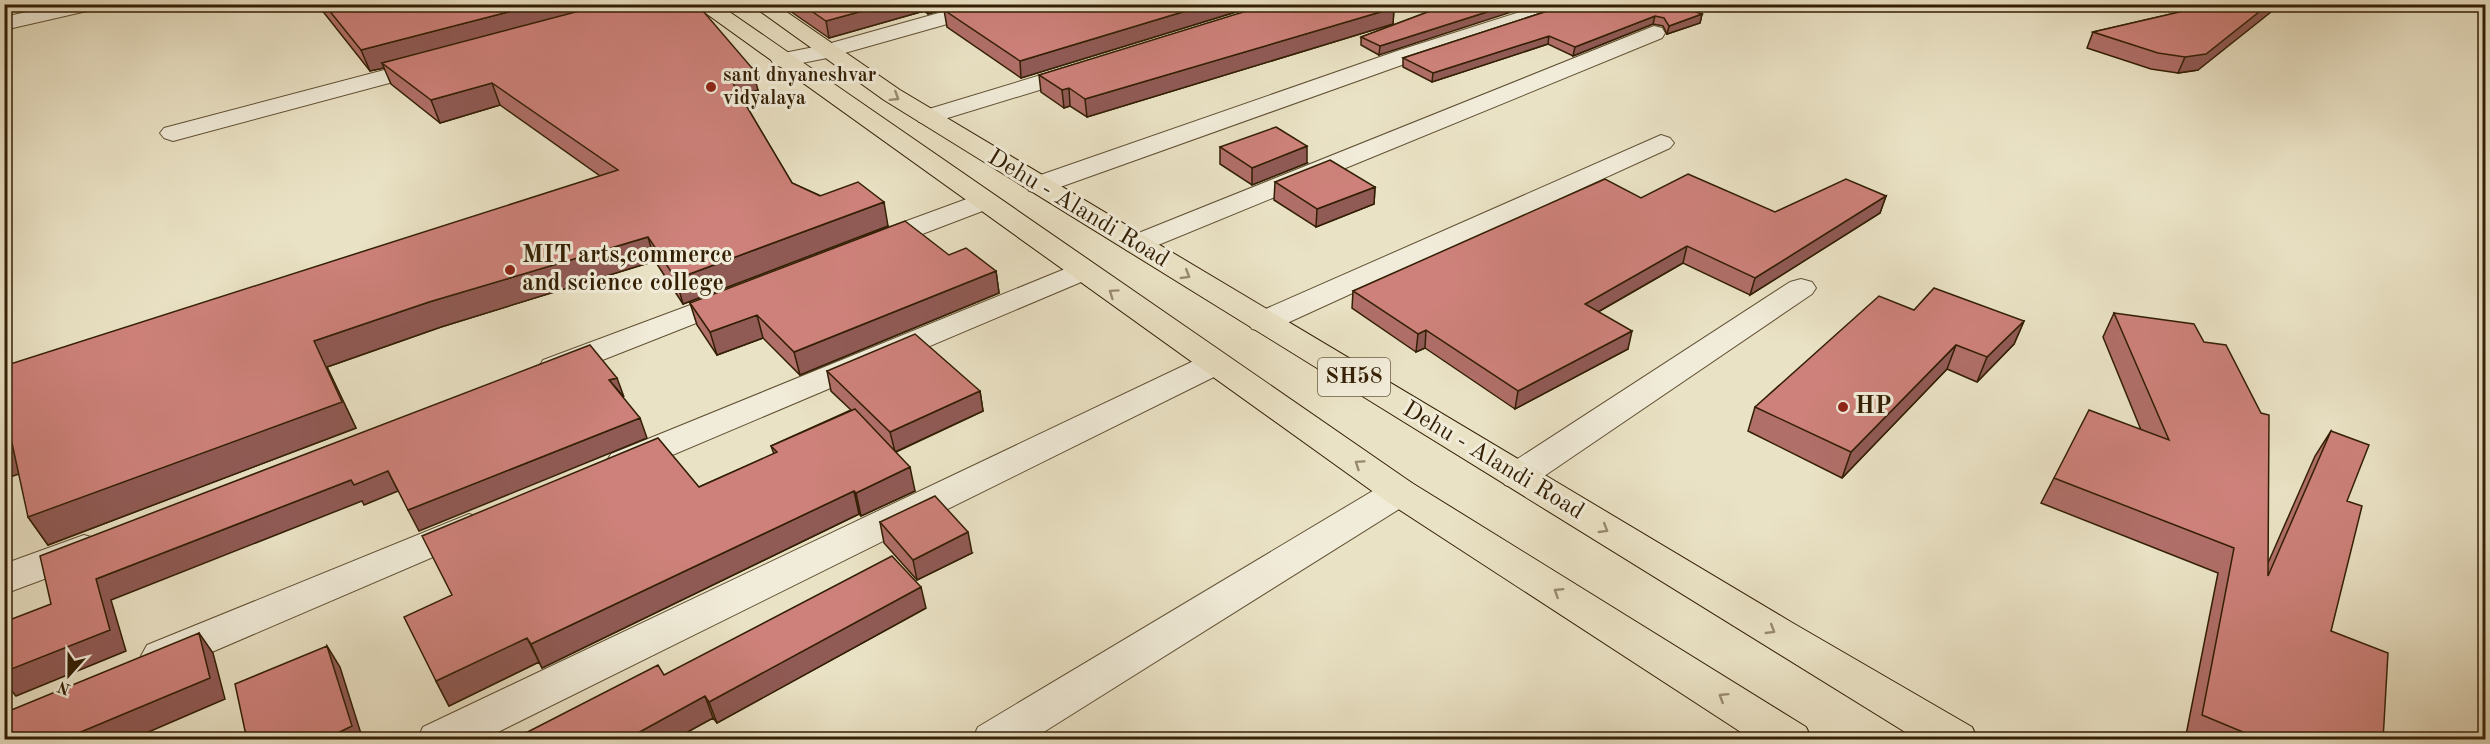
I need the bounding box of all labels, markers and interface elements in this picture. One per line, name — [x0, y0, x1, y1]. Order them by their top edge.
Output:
place label: sant dnyaneshvar vidyalaya — [723, 66, 877, 109]
marker: sant dnyaneshvar vidyalaya — [704, 80, 718, 94]
one-way arrow — [889, 89, 899, 101]
street label: Dehu - Alandi Road — [983, 145, 1173, 273]
place label: MIT arts,commerce and science college — [522, 244, 732, 296]
marker: MIT arts,commerce and science college — [503, 263, 517, 277]
one-way arrow — [1180, 268, 1190, 279]
one-way arrow — [1108, 289, 1119, 300]
road number: SH58 — [1318, 358, 1390, 396]
place label: HP — [1855, 395, 1892, 419]
street label: Dehu - Alandi Road — [1398, 397, 1588, 525]
marker: HP — [1836, 400, 1850, 414]
one-way arrow — [1354, 461, 1365, 472]
one-way arrow — [1598, 521, 1608, 533]
one-way arrow — [1554, 588, 1564, 600]
one-way arrow — [1765, 623, 1775, 634]
north arrow — [39, 645, 99, 705]
text: N — [55, 677, 73, 697]
one-way arrow — [1719, 692, 1729, 704]

